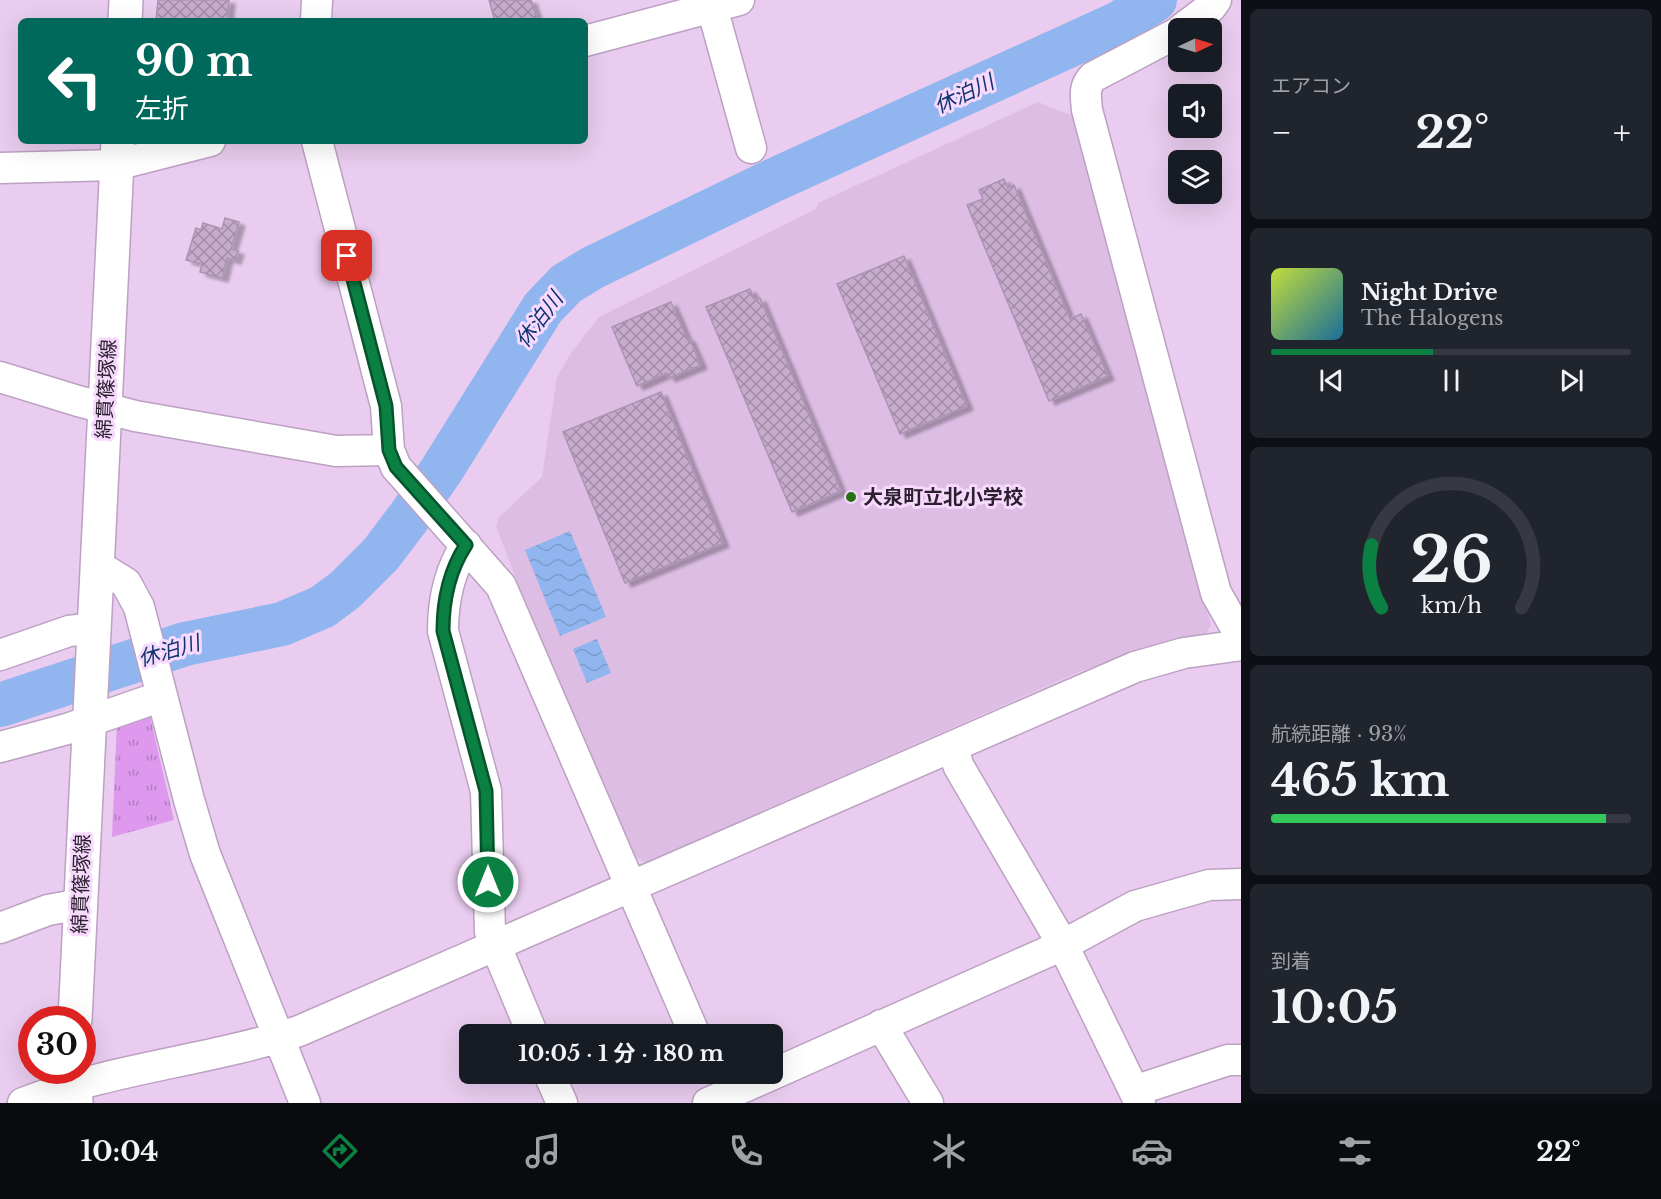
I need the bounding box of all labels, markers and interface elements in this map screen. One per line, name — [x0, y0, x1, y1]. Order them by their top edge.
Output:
north arrow — [1168, 18, 1222, 72]
map controls — [1168, 18, 1222, 204]
text: 90 m — [135, 35, 253, 87]
icon: left — [36, 42, 114, 120]
water label: 休泊川 — [930, 68, 1000, 119]
text: エアコン — [1271, 74, 1351, 98]
button: sound — [1168, 84, 1222, 138]
text: 左折 — [135, 92, 189, 125]
text: 22° — [1416, 104, 1489, 160]
text: − — [1271, 112, 1292, 153]
text: + — [1613, 112, 1631, 153]
button: layers — [1168, 150, 1222, 204]
pin — [321, 230, 372, 281]
icon: arrive — [330, 239, 363, 272]
text: Night Drive — [1361, 279, 1498, 306]
water label: 休泊川 — [510, 285, 570, 353]
text: The Halogens — [1361, 306, 1503, 330]
street label: 綿貫篠塚線 — [91, 338, 121, 440]
icon: previous — [1315, 364, 1348, 397]
icon: pause — [1435, 364, 1468, 397]
icon: next — [1555, 364, 1588, 397]
place label: 大泉町立北小学校 — [863, 485, 1023, 509]
marker: 大泉町立北小学校 — [844, 490, 858, 504]
text: 26 — [1410, 522, 1492, 600]
text: km/h — [1421, 593, 1482, 620]
water label: 休泊川 — [135, 629, 205, 672]
text: 航続距離 · 93% — [1271, 722, 1407, 746]
text: 465 km — [1271, 752, 1450, 808]
street label: 綿貫篠塚線 — [67, 834, 95, 934]
position arrow — [456, 850, 520, 914]
text: 到着 — [1271, 949, 1311, 973]
text: 10:05 — [1271, 979, 1398, 1035]
speed limit sign: 30 — [18, 1006, 96, 1084]
text: 10:05 · 1 分 · 180 m — [518, 1040, 724, 1067]
icon: directions — [319, 1130, 361, 1172]
icon: music — [522, 1130, 564, 1172]
icon: phone — [725, 1130, 767, 1172]
icon: climate — [928, 1130, 970, 1172]
icon: car — [1131, 1130, 1173, 1172]
icon: filters — [1334, 1130, 1376, 1172]
text: 10:04 — [80, 1135, 159, 1168]
text: 22° — [1536, 1135, 1581, 1168]

